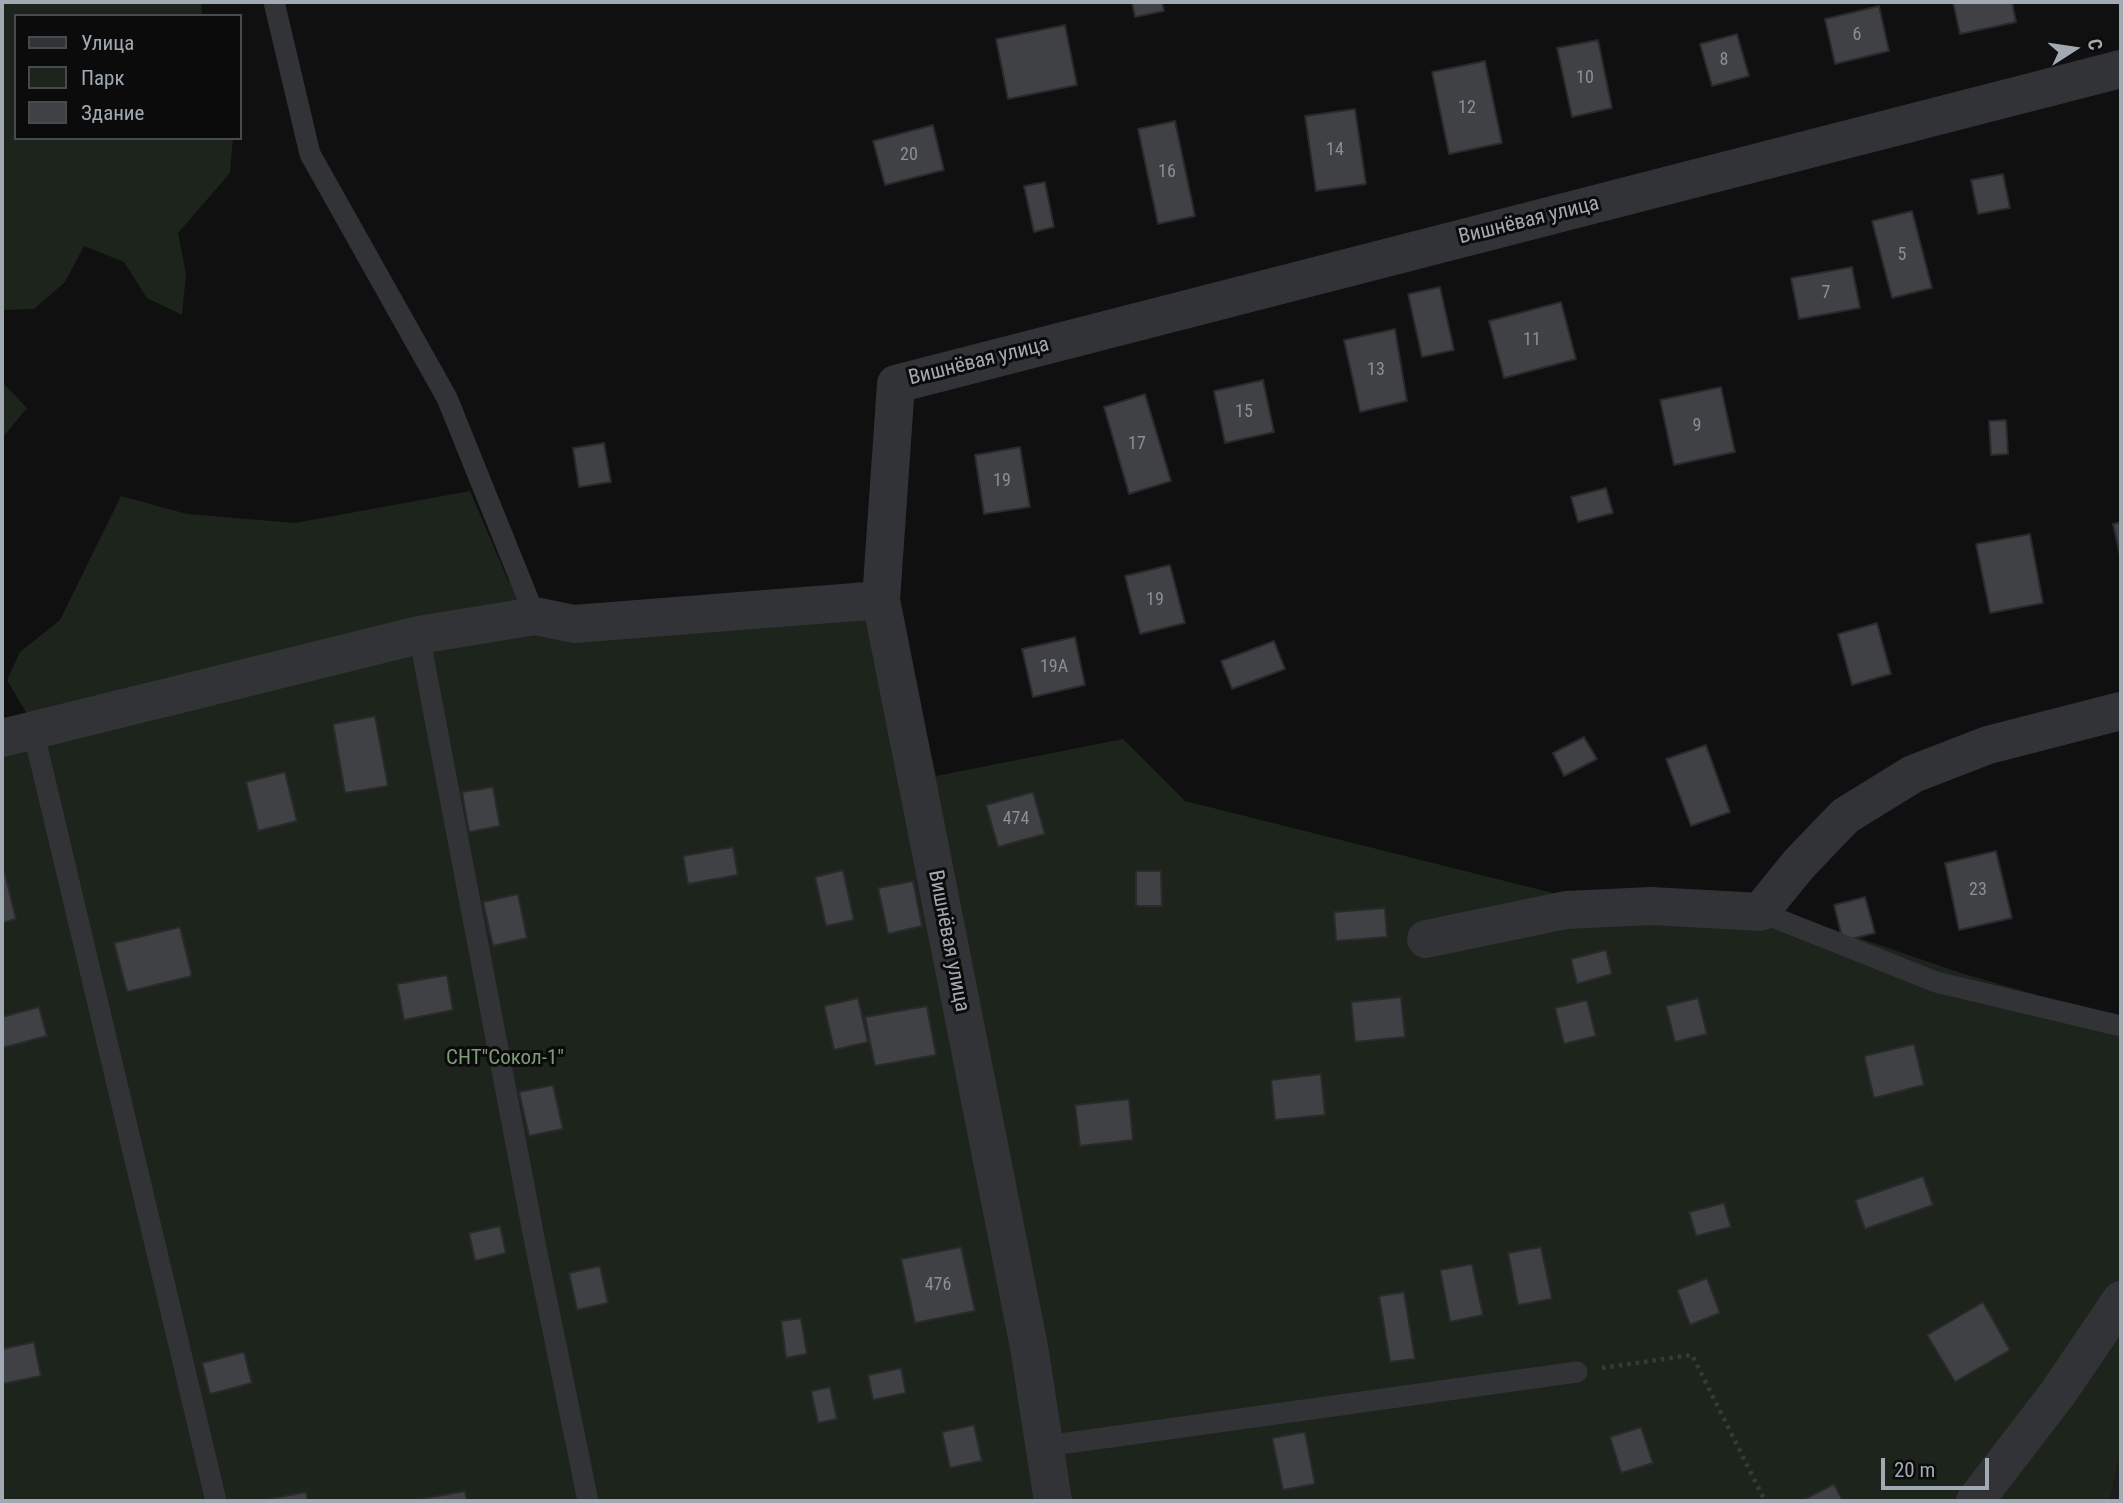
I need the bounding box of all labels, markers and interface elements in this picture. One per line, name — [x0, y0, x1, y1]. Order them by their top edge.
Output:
legend — [14, 14, 242, 140]
north arrow — [2039, 14, 2109, 84]
house number: 6 — [1853, 24, 1861, 46]
text: Улица — [81, 31, 134, 55]
text: С — [2083, 37, 2107, 52]
house number: 8 — [1720, 49, 1728, 71]
text: Парк — [81, 66, 125, 90]
house number: 10 — [1576, 67, 1594, 89]
house number: 12 — [1458, 97, 1476, 119]
text: Здание — [81, 101, 144, 125]
house number: 14 — [1326, 139, 1344, 161]
house number: 20 — [900, 144, 918, 166]
house number: 16 — [1158, 161, 1176, 183]
street label: Вишнёвая улица — [1456, 191, 1602, 251]
house number: 5 — [1898, 244, 1906, 266]
house number: 7 — [1822, 282, 1830, 304]
house number: 11 — [1523, 329, 1541, 351]
street label: Вишнёвая улица — [906, 332, 1052, 392]
house number: 13 — [1367, 359, 1385, 381]
house number: 15 — [1235, 401, 1253, 423]
house number: 9 — [1693, 415, 1701, 437]
house number: 17 — [1128, 433, 1146, 455]
house number: 19 — [993, 470, 1011, 492]
house number: 19 — [1146, 589, 1164, 611]
house number: 19А — [1040, 656, 1068, 678]
house number: 474 — [1003, 808, 1029, 830]
street label: Вишнёвая улица — [922, 868, 974, 1014]
house number: 23 — [1969, 879, 1987, 901]
park label: СНТ"Сокол-1" — [446, 1046, 564, 1072]
house number: 476 — [925, 1274, 951, 1296]
scale bar — [1885, 1444, 1994, 1488]
text: 20 m — [1894, 1458, 1935, 1482]

